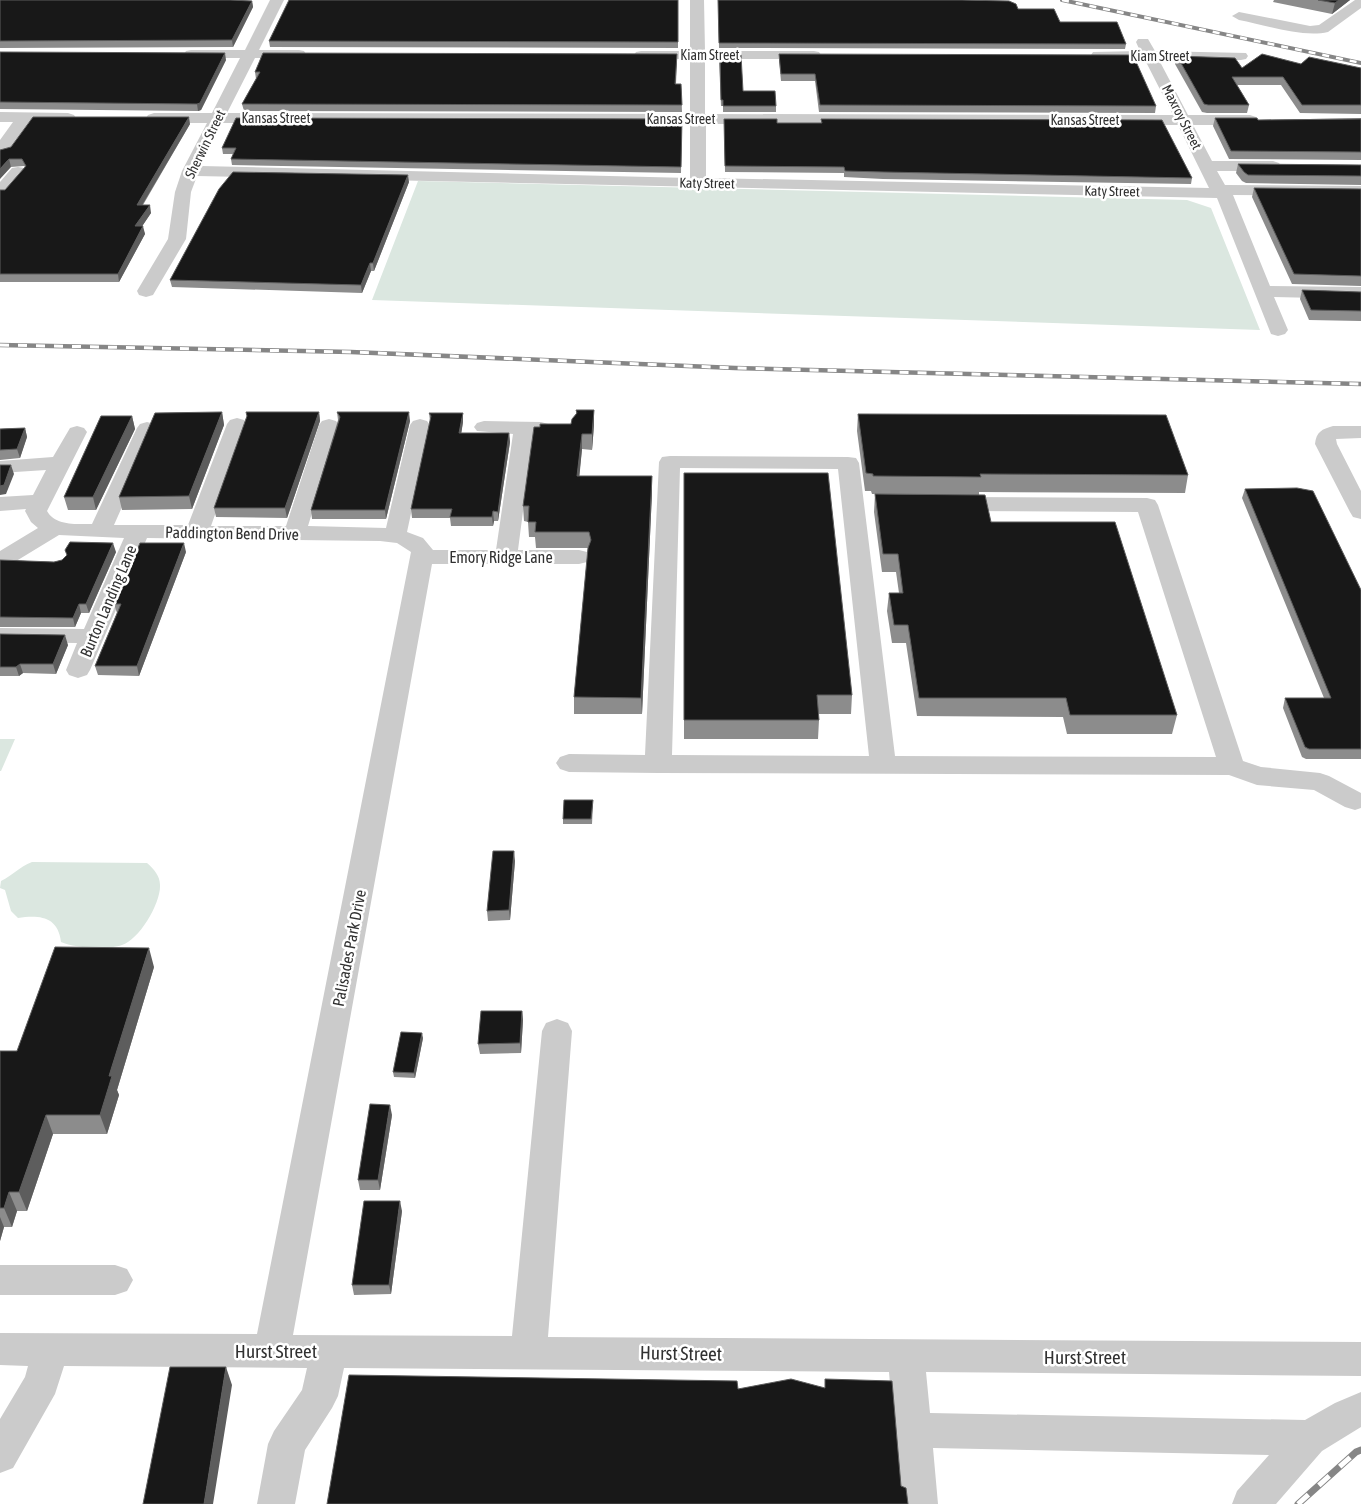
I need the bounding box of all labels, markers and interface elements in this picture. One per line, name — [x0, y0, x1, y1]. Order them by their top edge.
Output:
street label: Kiam Street — [680, 47, 740, 63]
street label: Kiam Street — [1130, 48, 1190, 64]
street label: Maxroy Street — [1159, 82, 1205, 152]
street label: Sherwin Street — [182, 107, 228, 181]
street label: Kansas Street — [242, 110, 310, 126]
street label: Kansas Street — [647, 111, 715, 127]
street label: Kansas Street — [1051, 112, 1119, 128]
street label: Katy Street — [679, 175, 735, 191]
street label: Katy Street — [1084, 183, 1140, 199]
street label: Paddington Bend Drive — [165, 523, 299, 544]
street label: Burton Landing Lane — [76, 542, 141, 660]
street label: Emory Ridge Lane — [449, 548, 553, 567]
street label: Palisades Park Drive — [329, 888, 369, 1008]
street label: Hurst Street — [235, 1340, 317, 1362]
street label: Hurst Street — [640, 1341, 722, 1365]
street label: Hurst Street — [1044, 1346, 1126, 1368]

